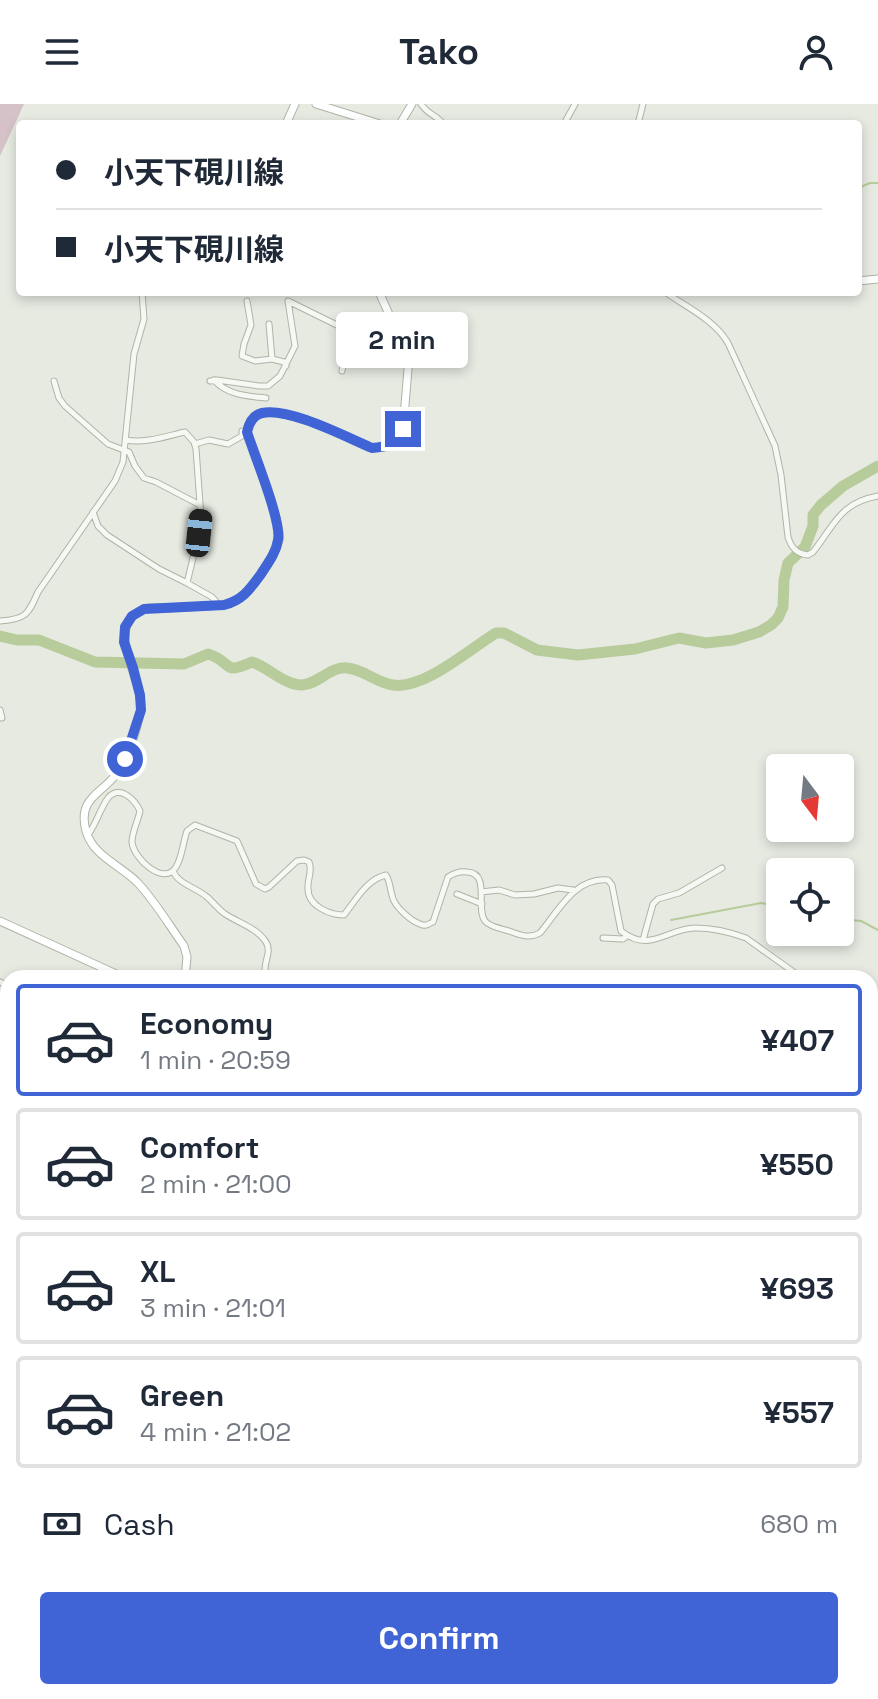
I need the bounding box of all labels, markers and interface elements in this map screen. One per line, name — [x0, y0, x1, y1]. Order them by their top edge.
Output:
text: Tako — [399, 29, 479, 75]
icon: menu — [40, 30, 84, 74]
icon: person — [794, 30, 838, 74]
text: 小天下硯川線 — [104, 153, 284, 192]
text: 小天下硯川線 — [104, 230, 284, 269]
callout: 2 min — [337, 313, 469, 369]
text: 2 min — [368, 323, 436, 357]
route end — [385, 411, 421, 447]
car — [185, 508, 213, 558]
route start — [107, 741, 143, 777]
north arrow — [766, 754, 854, 842]
map controls — [766, 754, 854, 946]
button: locate — [766, 858, 854, 946]
icon: car — [44, 1004, 116, 1076]
text: Economy — [140, 1004, 273, 1043]
text: ¥407 — [761, 1021, 834, 1060]
text: 1 min · 20:59 — [140, 1043, 291, 1077]
icon: car — [44, 1128, 116, 1200]
text: Comfort — [140, 1128, 259, 1167]
text: ¥550 — [760, 1145, 834, 1184]
text: 2 min · 21:00 — [140, 1167, 292, 1201]
icon: car — [44, 1252, 116, 1324]
text: XL — [140, 1252, 176, 1291]
text: ¥693 — [760, 1269, 834, 1308]
text: 3 min · 21:01 — [140, 1291, 286, 1325]
icon: car — [44, 1376, 116, 1448]
text: Green — [140, 1376, 224, 1415]
text: ¥557 — [763, 1393, 834, 1432]
text: 4 min · 21:02 — [140, 1415, 291, 1449]
icon: cash — [40, 1502, 84, 1546]
text: Cash — [104, 1505, 175, 1544]
text: 680 m — [760, 1507, 838, 1541]
button: Confirm — [40, 1592, 838, 1684]

